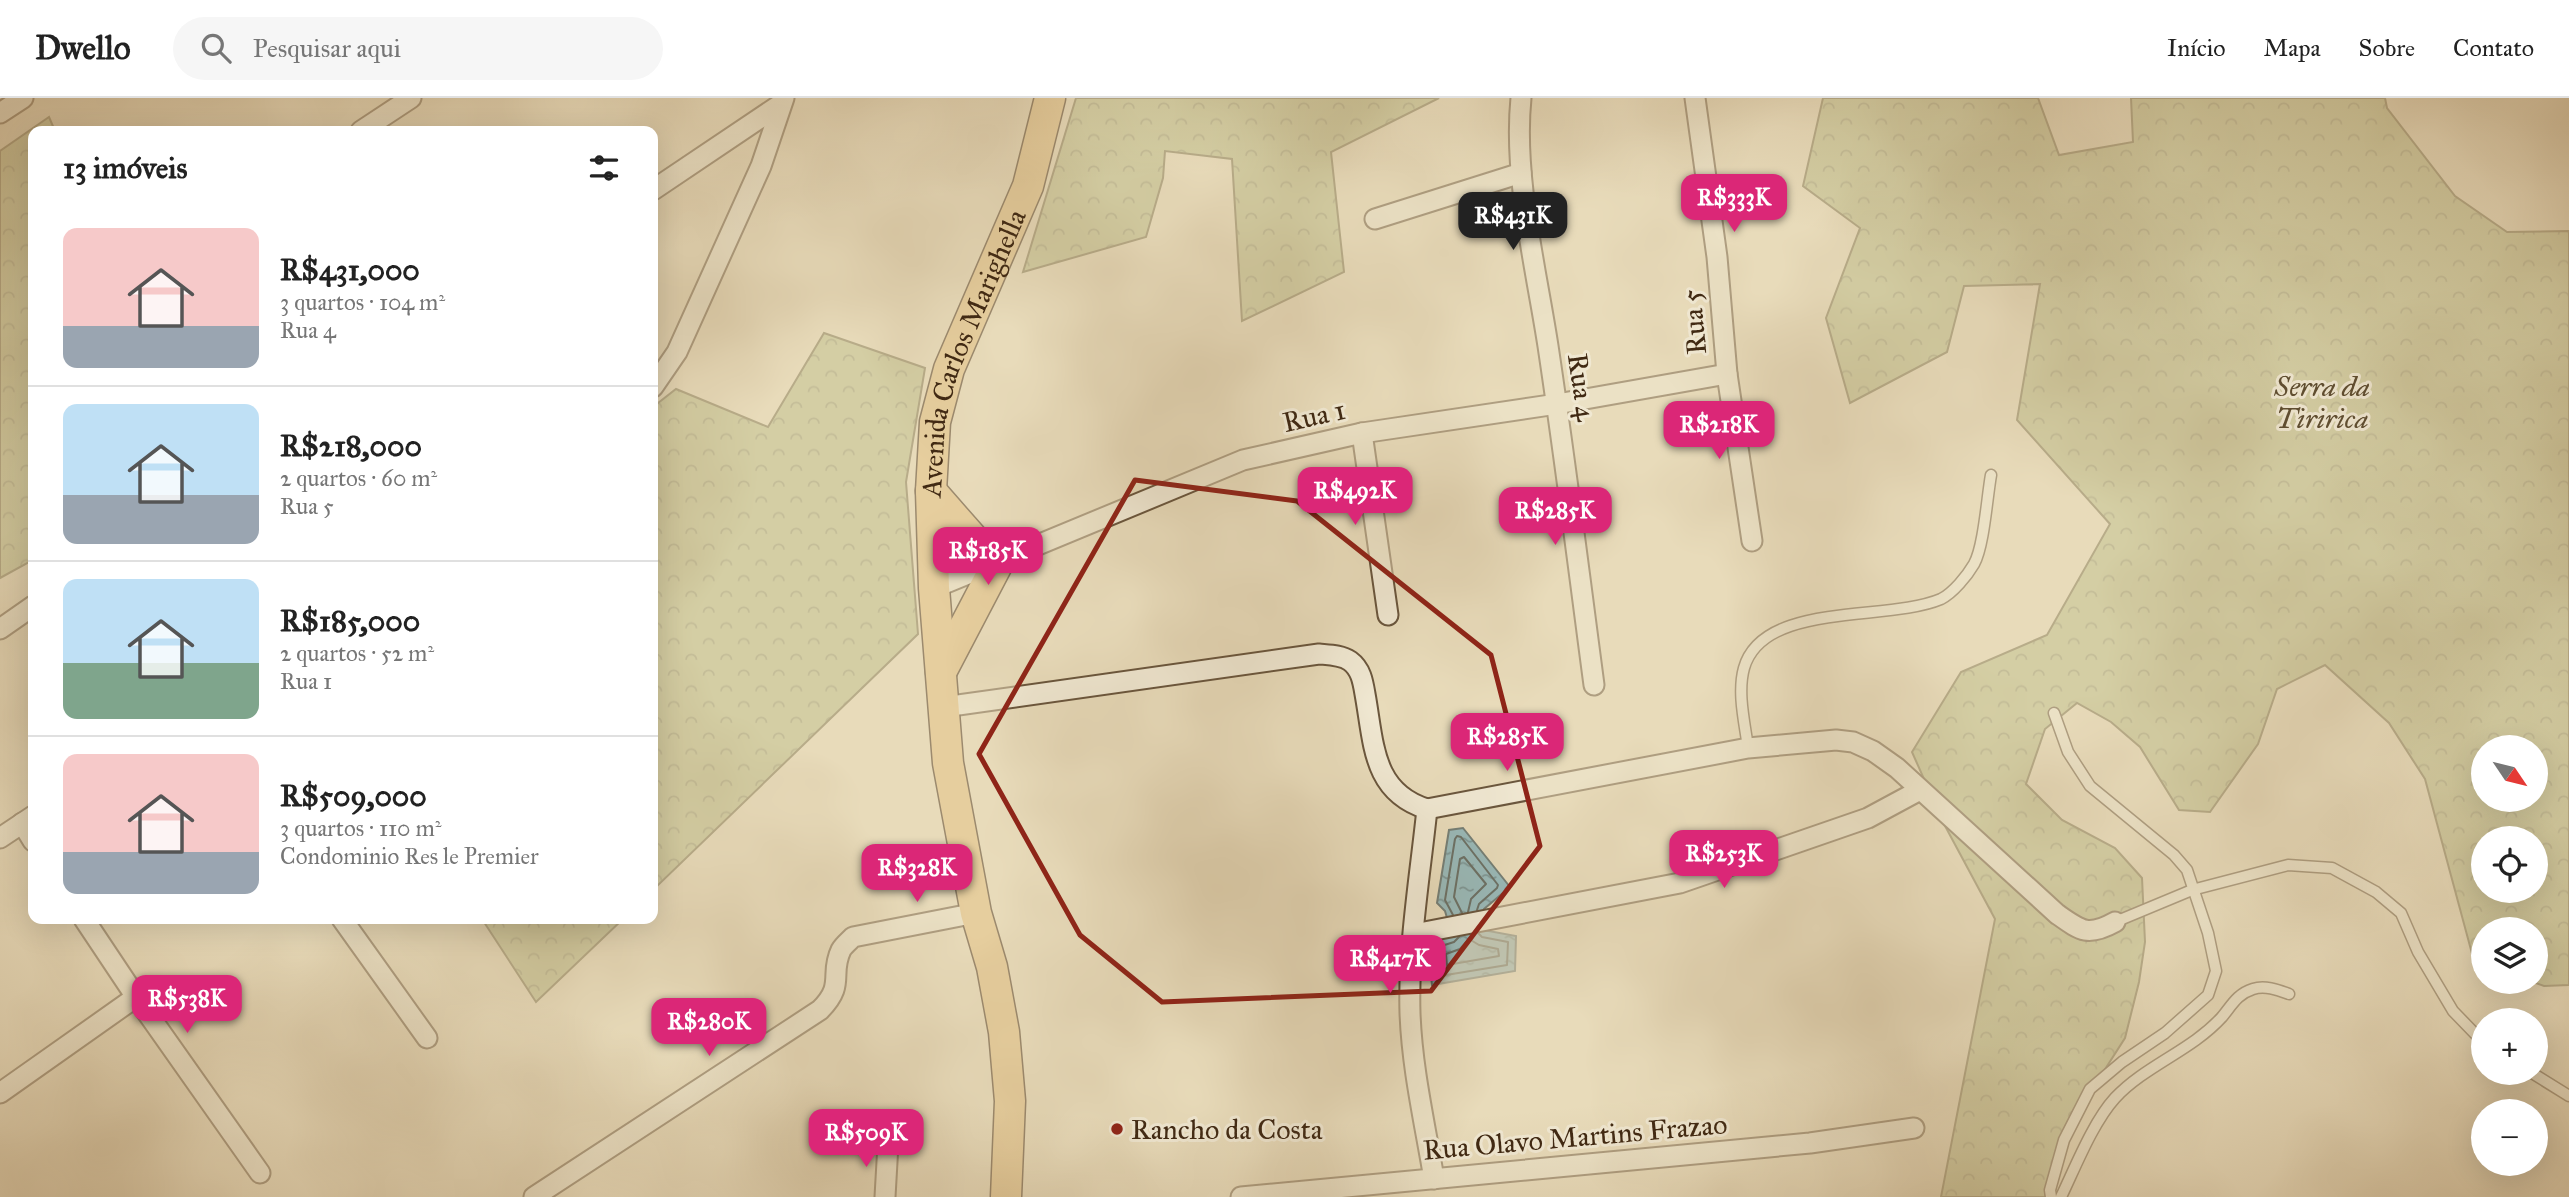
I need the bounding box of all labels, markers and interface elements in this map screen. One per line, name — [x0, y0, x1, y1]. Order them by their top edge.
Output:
search box — [173, 17, 663, 80]
text: Dwello — [35, 28, 131, 68]
icon: search — [197, 29, 235, 67]
text: Pesquisar aqui — [253, 32, 401, 64]
text: Início — [2167, 33, 2226, 63]
text: Mapa — [2264, 33, 2321, 63]
text: Sobre — [2359, 33, 2415, 63]
text: Contato — [2453, 33, 2534, 63]
icon: filters — [585, 149, 623, 187]
text: 13 imóveis — [63, 150, 187, 186]
pin: R$333K — [1677, 174, 1791, 234]
text: R$333K — [1697, 183, 1771, 211]
pin: R$431K — [1456, 192, 1570, 252]
text: R$431K — [1474, 201, 1552, 229]
street label: Avenida Carlos Marighella — [913, 204, 1033, 499]
text: R$431,000 — [280, 252, 420, 288]
icon: home — [119, 256, 203, 340]
text: 3 quartos · 104 m² — [280, 288, 445, 316]
street label: Rua 5 — [1674, 288, 1714, 356]
text: Rua 4 — [280, 316, 336, 344]
street label: Rua 4 — [1560, 351, 1604, 424]
park label: Serra da Tiririca — [2273, 369, 2370, 436]
street label: Rua 1 — [1279, 392, 1349, 440]
pin: R$218K — [1662, 402, 1776, 461]
text: R$218K — [1680, 410, 1758, 438]
text: R$218,000 — [280, 428, 422, 464]
icon: home — [119, 432, 203, 516]
text: 2 quartos · 60 m² — [280, 464, 437, 492]
pin: R$492K — [1298, 468, 1412, 527]
text: R$492K — [1314, 476, 1396, 504]
pin: R$285K — [1498, 488, 1612, 547]
text: Rua 5 — [280, 492, 334, 520]
text: R$285K — [1515, 496, 1595, 524]
pin: R$185K — [931, 528, 1045, 587]
text: R$185K — [949, 536, 1027, 564]
text: R$185,000 — [280, 603, 420, 639]
icon: home — [119, 607, 203, 691]
text: 2 quartos · 52 m² — [280, 639, 434, 667]
text: Rua 1 — [280, 667, 332, 695]
pin: R$285K — [1450, 714, 1564, 773]
text: R$285K — [1467, 722, 1547, 750]
north arrow — [2471, 735, 2548, 812]
map controls — [2471, 735, 2548, 1176]
text: R$509,000 — [280, 778, 427, 814]
icon: home — [119, 782, 203, 866]
text: 3 quartos · 110 m² — [280, 814, 441, 842]
button: locate — [2471, 826, 2548, 903]
pin: R$253K — [1667, 830, 1781, 890]
text: R$253K — [1685, 839, 1763, 867]
text: Condominio Res le Premier — [280, 842, 539, 870]
pin: R$328K — [860, 844, 974, 904]
text: R$328K — [877, 853, 957, 881]
button: layers — [2471, 917, 2548, 994]
pin: R$417K — [1333, 936, 1447, 995]
text: R$417K — [1350, 944, 1430, 972]
pin: R$538K — [130, 976, 244, 1035]
text: R$538K — [148, 984, 226, 1012]
pin: R$280K — [652, 998, 766, 1058]
text: R$280K — [667, 1007, 751, 1035]
button: + — [2471, 1008, 2548, 1085]
button: − — [2471, 1099, 2548, 1176]
street label: Rua Olavo Martins Frazao — [1421, 1106, 1729, 1168]
pin: R$509K — [809, 1110, 923, 1169]
place label: Rancho da Costa — [1131, 1112, 1323, 1147]
text: R$509K — [825, 1118, 907, 1146]
marker: Rancho da Costa — [1109, 1121, 1125, 1137]

